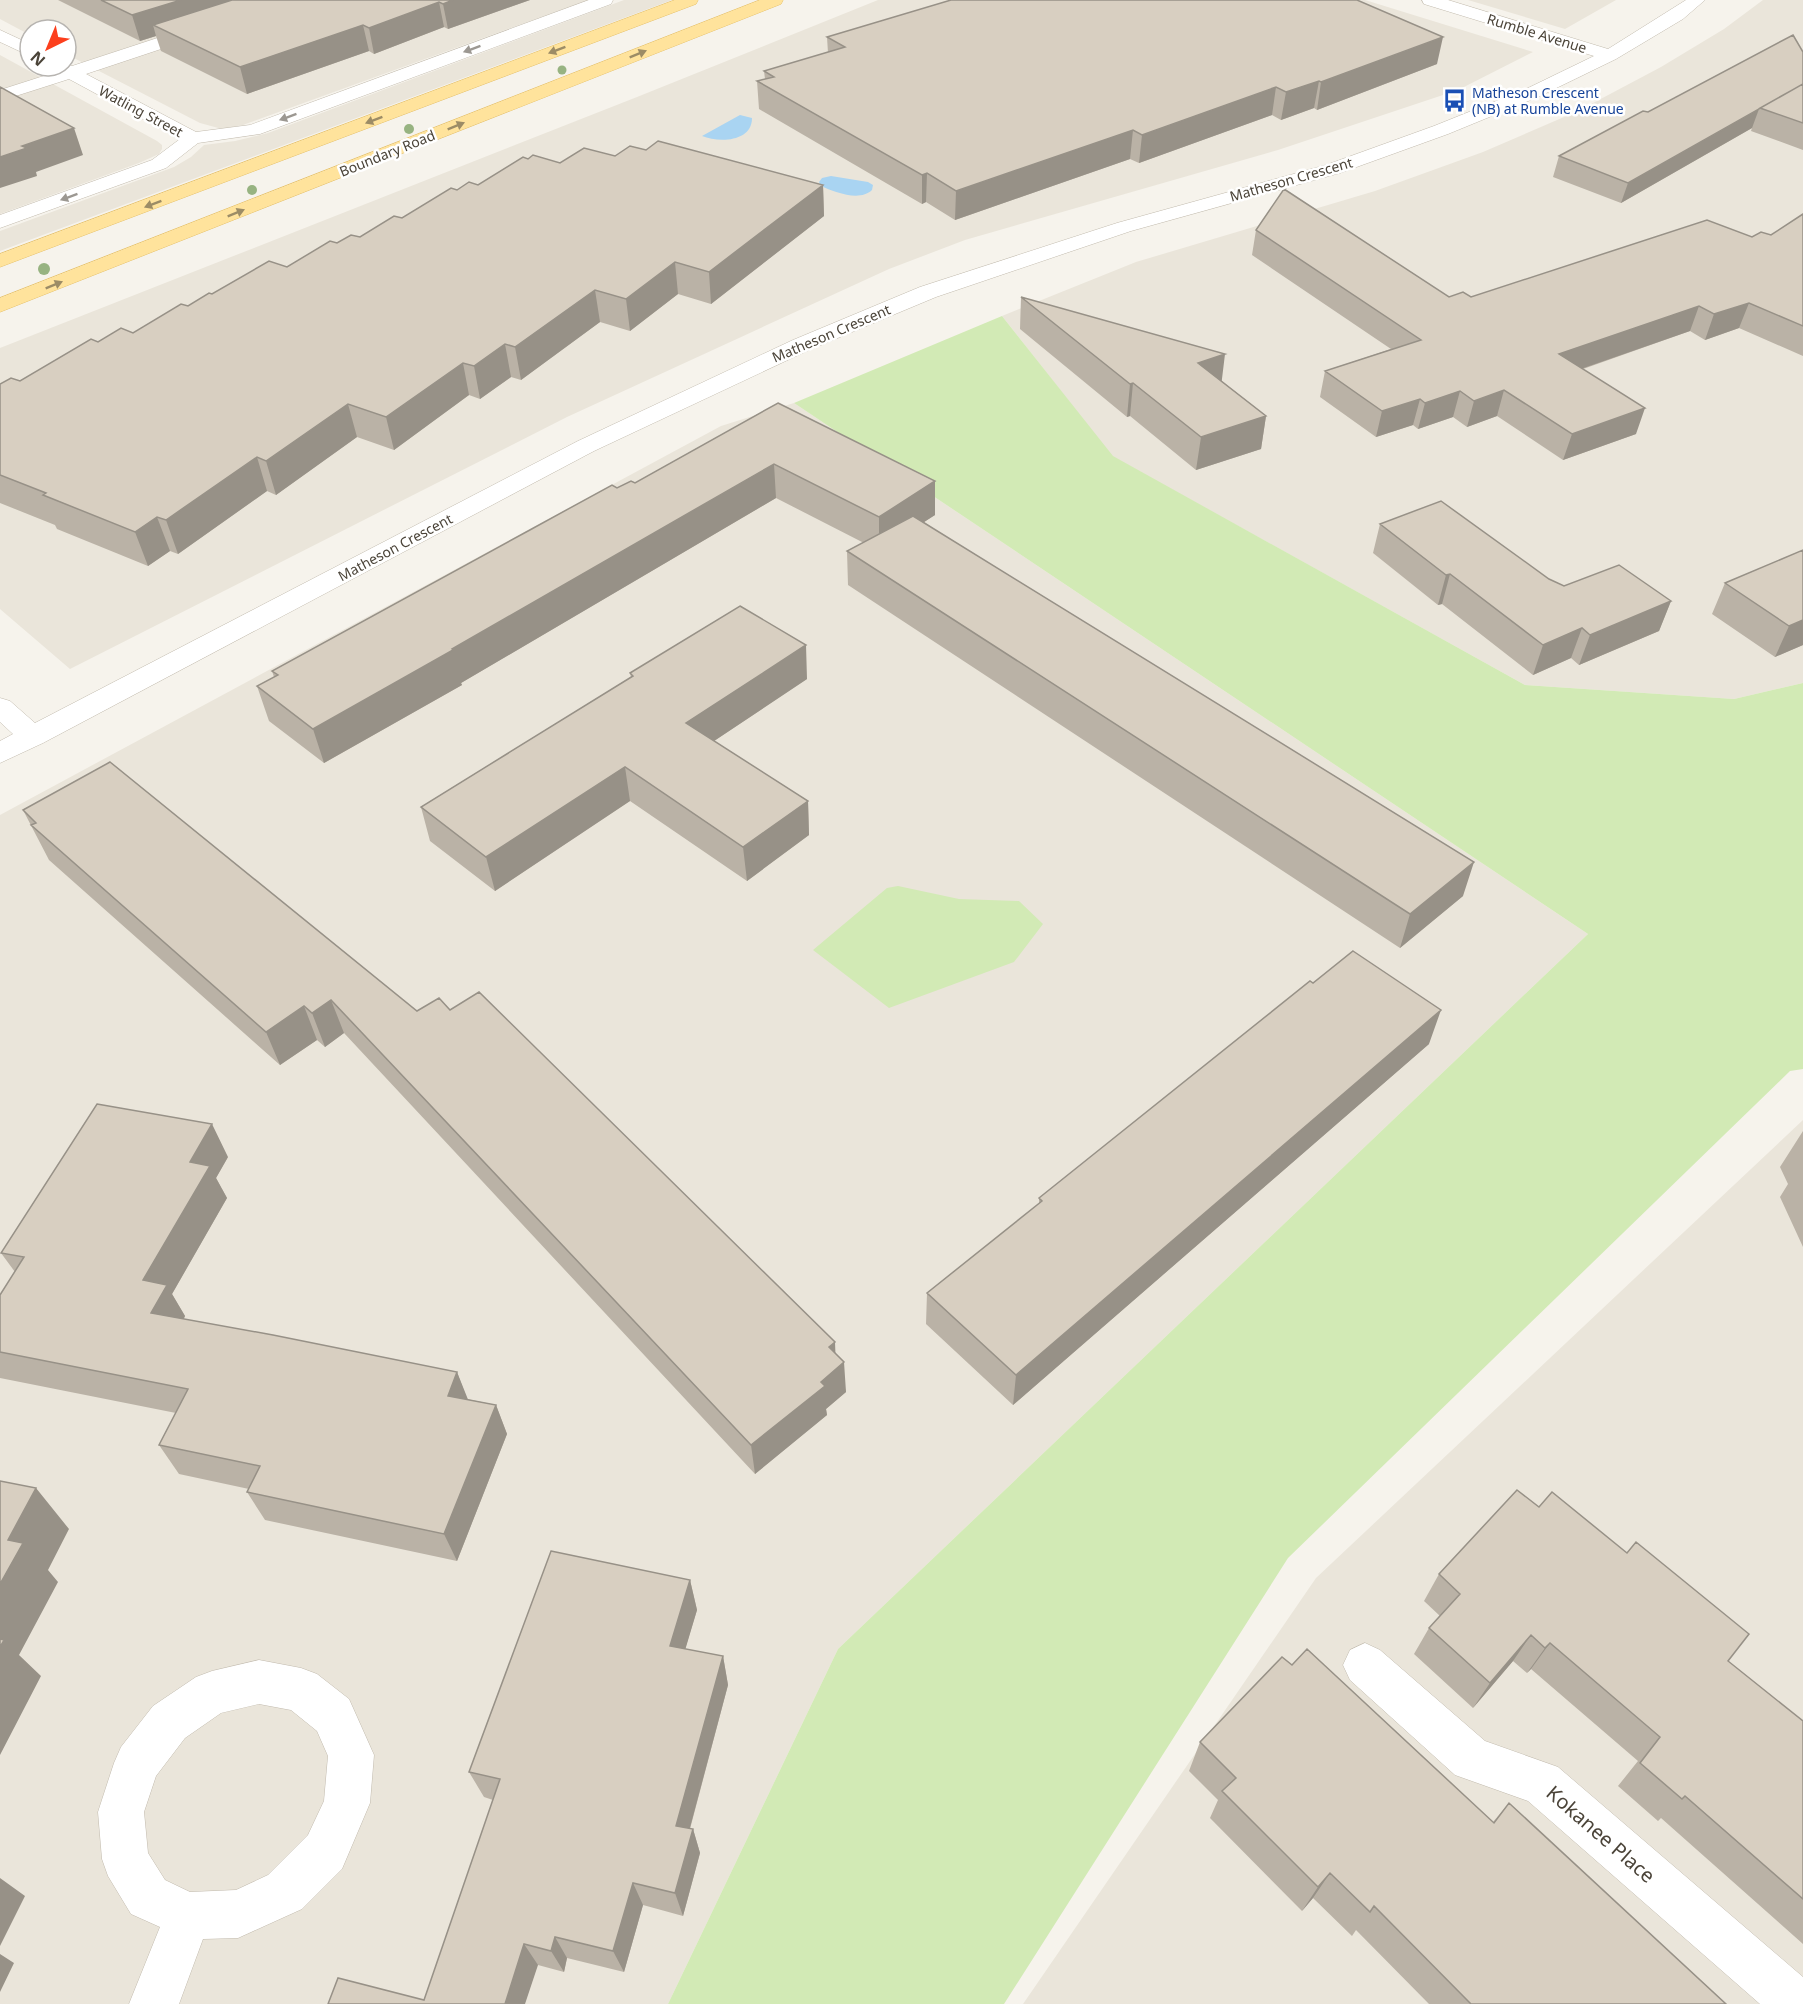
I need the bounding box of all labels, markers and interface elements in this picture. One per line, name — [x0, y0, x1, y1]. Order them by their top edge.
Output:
street label: Rumble Avenue — [1485, 9, 1589, 57]
north arrow — [18, 18, 78, 78]
one-way arrow — [462, 45, 480, 55]
text: N — [26, 46, 50, 71]
one-way arrow — [547, 46, 565, 56]
one-way arrow — [629, 49, 647, 59]
street label: Watling Street — [96, 81, 186, 141]
place label: Matheson Crescent (NB) at Rumble Avenue — [1472, 83, 1624, 118]
bus stop icon: Matheson Crescent (NB) at Rumble Avenue — [1441, 87, 1467, 113]
one-way arrow — [279, 112, 297, 122]
one-way arrow — [365, 115, 383, 125]
one-way arrow — [447, 121, 465, 130]
street label: Boundary Road — [336, 125, 438, 181]
street label: Matheson Crescent — [1227, 152, 1355, 206]
one-way arrow — [60, 193, 78, 202]
one-way arrow — [143, 199, 161, 209]
one-way arrow — [227, 208, 245, 217]
one-way arrow — [46, 280, 64, 290]
street label: Matheson Crescent — [769, 299, 893, 367]
street label: Matheson Crescent — [335, 509, 455, 585]
street label: Kokanee Place — [1541, 1779, 1661, 1889]

